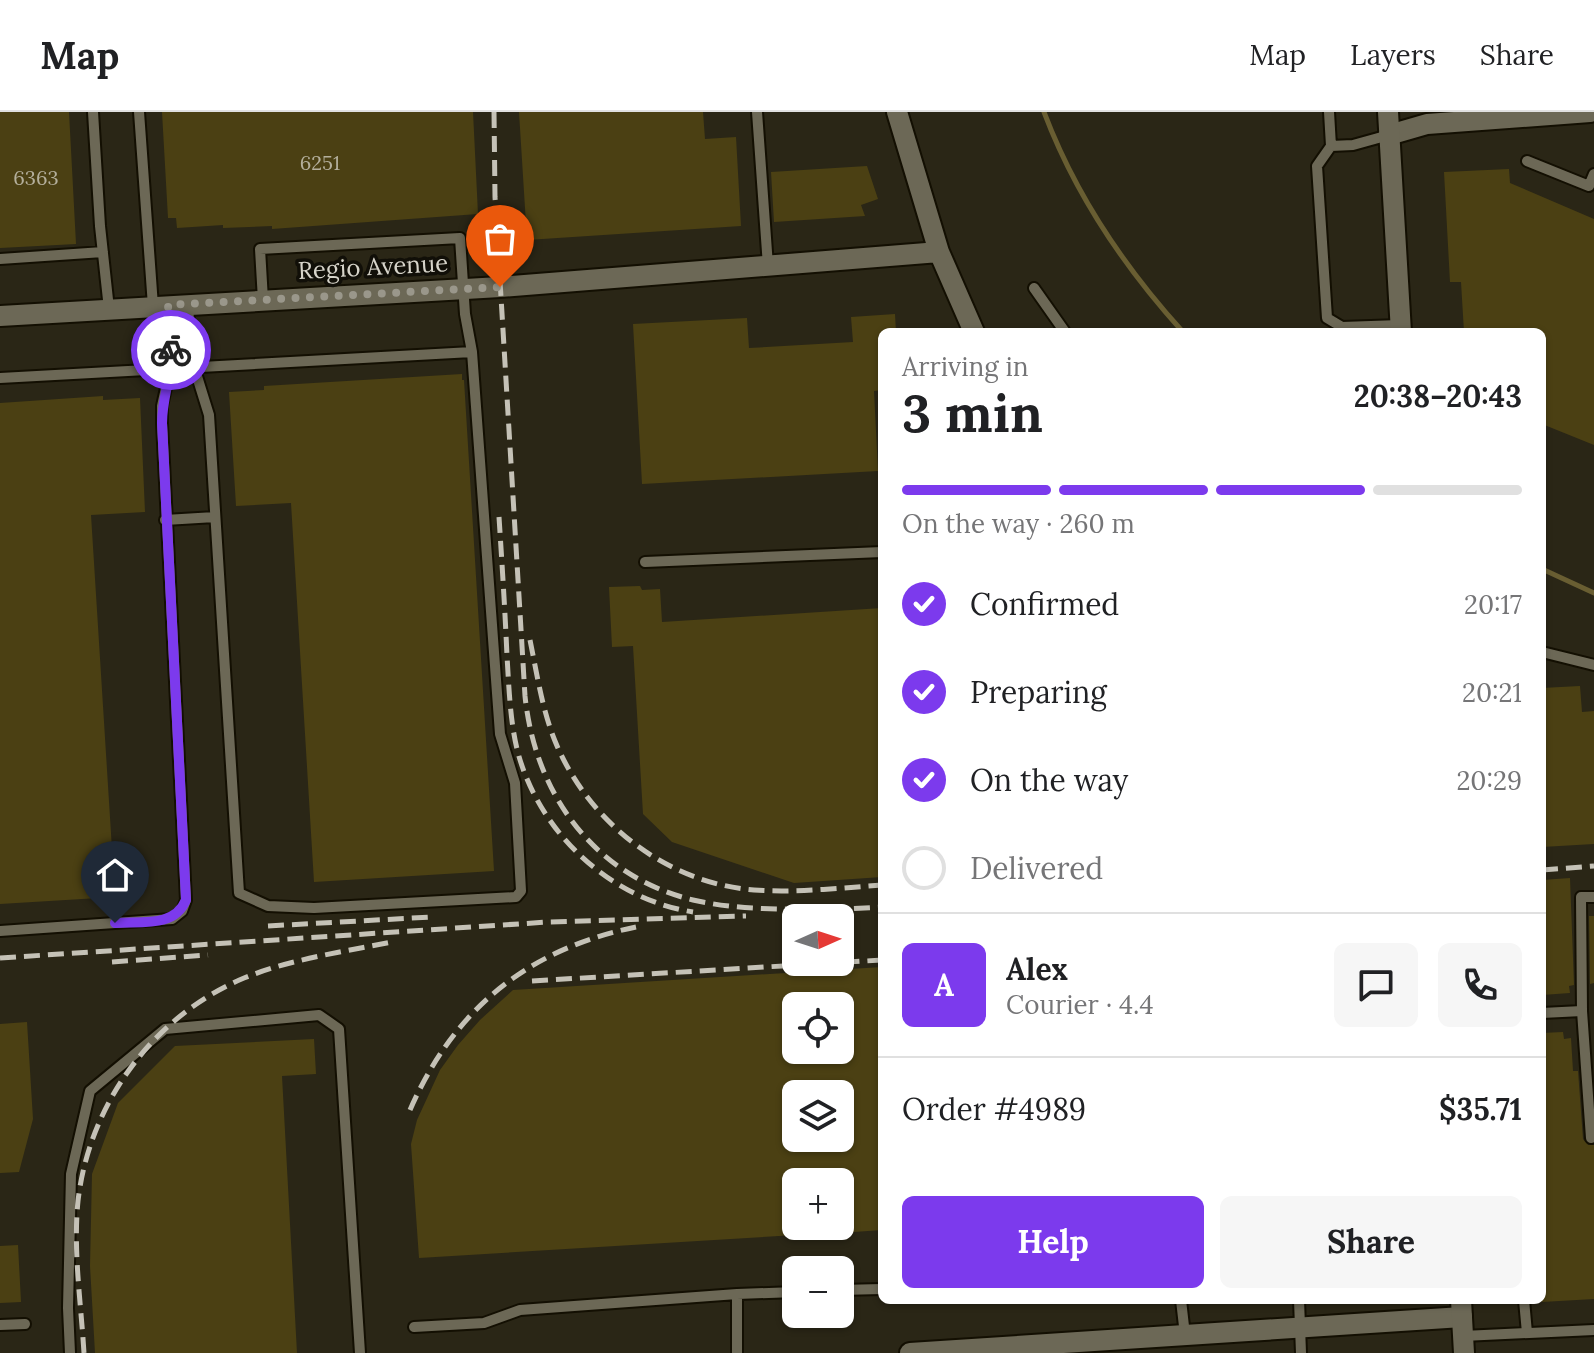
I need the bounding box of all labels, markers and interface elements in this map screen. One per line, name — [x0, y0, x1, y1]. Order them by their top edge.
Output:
text: Map — [40, 31, 119, 79]
text: Map — [1249, 37, 1306, 73]
text: Layers — [1350, 37, 1436, 73]
text: Share — [1480, 37, 1554, 73]
house number: 6251 — [300, 150, 340, 175]
house number: 6363 — [13, 165, 59, 190]
pin — [466, 205, 534, 287]
icon: bag — [478, 217, 522, 261]
street label: Regio Avenue — [297, 247, 449, 286]
courier — [131, 310, 211, 390]
icon: bike — [149, 328, 193, 372]
text: Arriving in — [902, 350, 1029, 383]
text: 20:38–20:43 — [1354, 377, 1522, 415]
text: 3 min — [902, 380, 1043, 446]
text: On the way · 260 m — [902, 507, 1135, 540]
icon: check — [902, 582, 946, 626]
text: Confirmed — [970, 585, 1119, 623]
text: 20:17 — [1464, 588, 1522, 621]
icon: check — [902, 670, 946, 714]
text: Preparing — [970, 673, 1107, 711]
text: 20:21 — [1462, 676, 1522, 709]
icon: check — [902, 758, 946, 802]
text: On the way — [970, 761, 1128, 799]
text: 20:29 — [1456, 764, 1522, 797]
pin — [81, 841, 149, 923]
text: Delivered — [970, 849, 1103, 887]
icon: home — [93, 853, 137, 897]
north arrow — [782, 904, 854, 976]
map controls — [782, 904, 854, 1328]
button: chat — [1334, 943, 1418, 1027]
button: phone — [1438, 943, 1522, 1027]
text: Alex — [1006, 950, 1068, 988]
text: A — [934, 966, 954, 1004]
text: Courier · 4.4 — [1006, 988, 1154, 1021]
button: locate — [782, 992, 854, 1064]
button: layers — [782, 1080, 854, 1152]
text: Order #4989 — [902, 1090, 1086, 1128]
text: $35.71 — [1439, 1090, 1522, 1128]
button: + — [782, 1168, 854, 1240]
button: Help — [902, 1196, 1204, 1288]
button: Share — [1220, 1196, 1522, 1288]
button: − — [782, 1256, 854, 1328]

